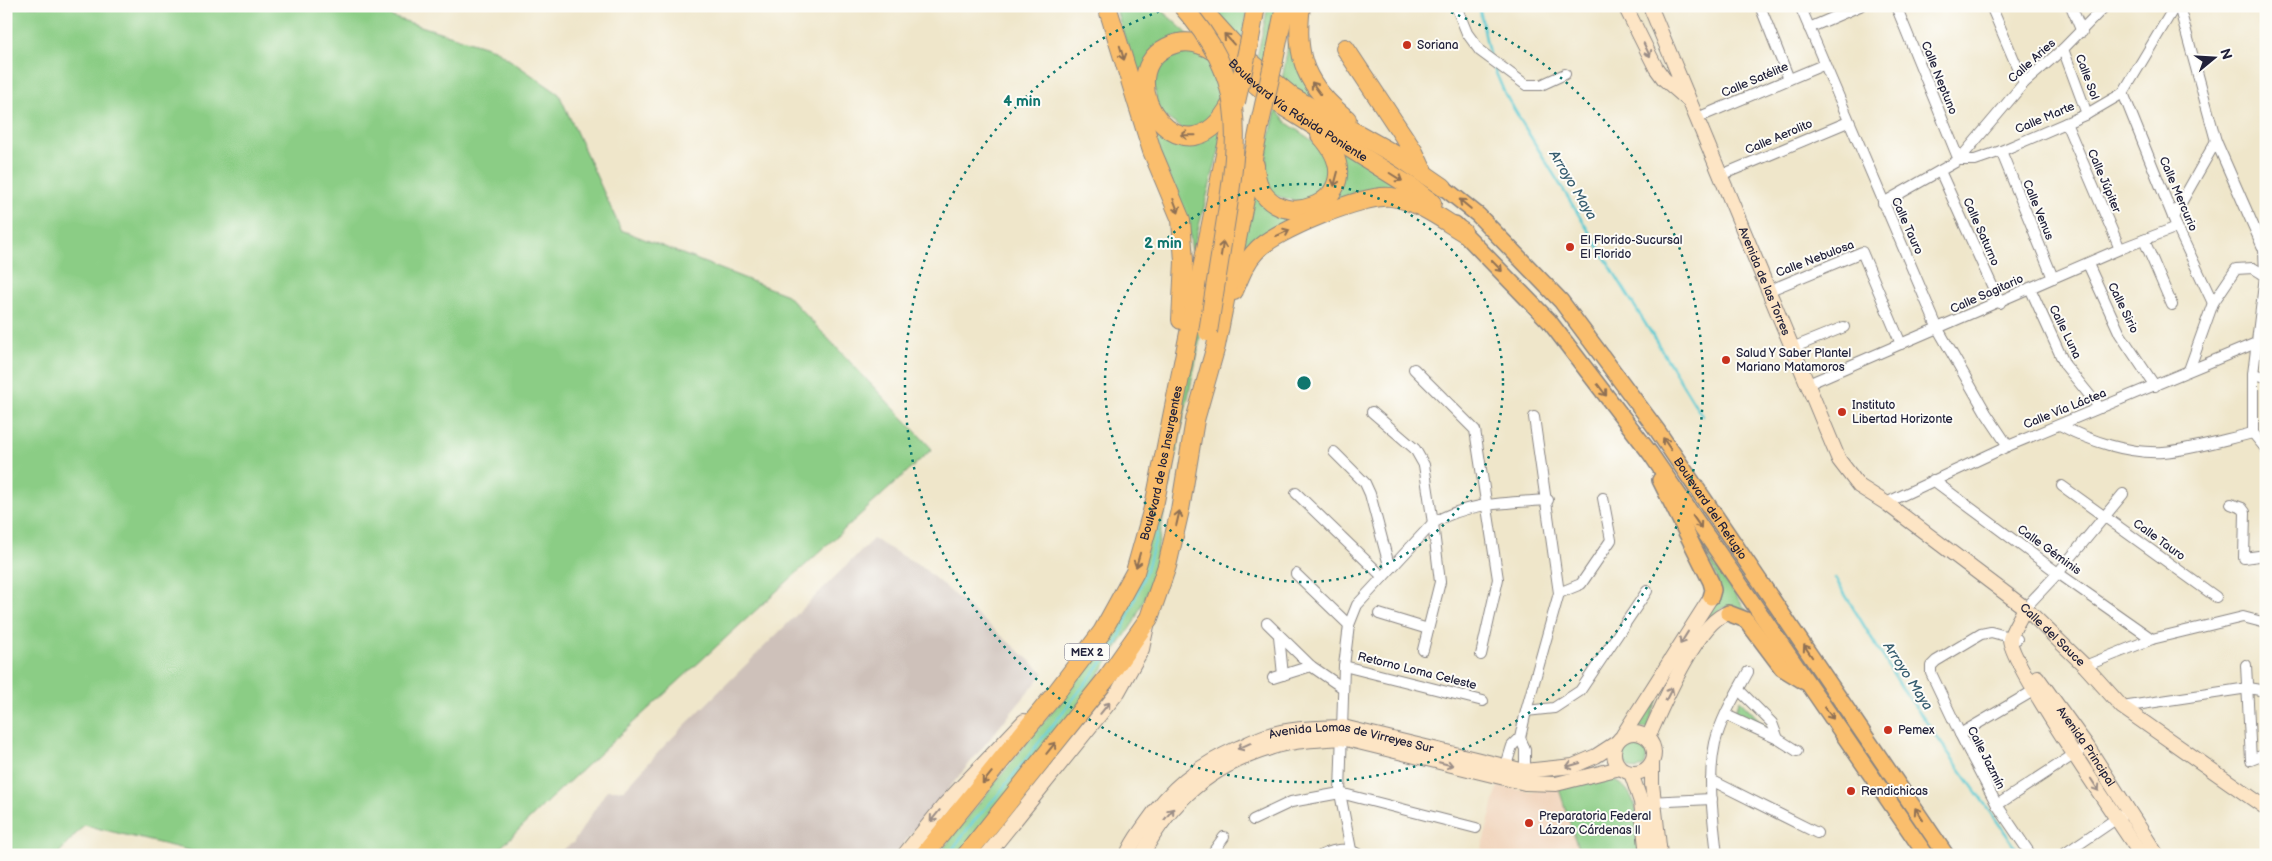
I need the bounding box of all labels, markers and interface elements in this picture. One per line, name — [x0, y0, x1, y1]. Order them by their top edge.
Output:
north arrow — [2190, 32, 2240, 82]
one-way arrow — [1224, 33, 1235, 46]
street label: Calle Aries — [2005, 36, 2059, 86]
place label: Soriana — [1417, 38, 1459, 53]
marker: Soriana — [1401, 39, 1413, 51]
street label: Calle Neptuno — [1917, 39, 1961, 117]
one-way arrow — [1642, 42, 1652, 57]
one-way arrow — [1117, 44, 1127, 60]
text: N — [2216, 47, 2236, 62]
street label: Calle Sol — [2072, 52, 2102, 102]
street label: Boulevard Vía Rápida Poniente — [1225, 56, 1370, 165]
street label: Calle Satélite — [1719, 59, 1791, 101]
one-way arrow — [1311, 81, 1321, 95]
text: 4 min — [1003, 92, 1041, 111]
street label: Calle Marte — [2013, 99, 2077, 137]
street label: Calle Aerolito — [1743, 116, 1815, 158]
one-way arrow — [1180, 130, 1196, 139]
water label: Arroyo Maya — [1545, 146, 1600, 223]
street label: Calle Júpiter — [2084, 147, 2124, 216]
street label: Calle Mercurio — [2156, 154, 2201, 234]
one-way arrow — [1331, 171, 1340, 187]
one-way arrow — [1388, 172, 1402, 182]
street label: Calle Venus — [2019, 178, 2057, 242]
street label: Calle Tauro — [1888, 195, 1926, 257]
street label: Calle Saturno — [1959, 196, 2003, 269]
one-way arrow — [1172, 198, 1181, 213]
one-way arrow — [1459, 198, 1472, 210]
street label: Avenida de las Torres — [1735, 225, 1794, 338]
one-way arrow — [1275, 227, 1290, 237]
place label: El Florido-Sucursal El Florido — [1580, 233, 1682, 262]
text: 2 min — [1144, 234, 1182, 253]
street label: Calle Nebulosa — [1774, 237, 1856, 281]
marker: El Florido-Sucursal El Florido — [1564, 241, 1576, 253]
one-way arrow — [1217, 242, 1227, 258]
one-way arrow — [1490, 260, 1502, 272]
street label: Calle Sagitario — [1948, 271, 2026, 317]
street label: Calle Sirio — [2104, 280, 2142, 336]
street label: Calle Luna — [2046, 303, 2085, 362]
place label: Salud Y Saber Plantel Mariano Matamoros — [1736, 346, 1851, 375]
marker: Salud Y Saber Plantel Mariano Matamoros — [1720, 354, 1732, 366]
centre of rings — [1295, 374, 1313, 392]
one-way arrow — [1596, 383, 1607, 396]
street label: Boulevard de los Insurgentes — [1137, 384, 1186, 542]
street label: Calle Vía Láctea — [2021, 386, 2109, 432]
place label: Instituto Libertad Horizonte — [1852, 398, 1953, 427]
marker: Instituto Libertad Horizonte — [1836, 406, 1848, 418]
one-way arrow — [1662, 438, 1672, 452]
street label: Boulevard del Refugio — [1670, 454, 1750, 563]
one-way arrow — [1174, 510, 1183, 526]
one-way arrow — [1692, 514, 1702, 528]
street label: Calle Tauro — [2130, 516, 2188, 564]
street label: Calle Géminis — [2014, 522, 2084, 578]
one-way arrow — [1133, 551, 1143, 567]
street label: Calle del Sauce — [2017, 600, 2088, 670]
one-way arrow — [1679, 631, 1690, 645]
water label: Arroyo Maya — [1879, 638, 1936, 713]
road number: MEX 2 — [1064, 644, 1110, 660]
one-way arrow — [1803, 644, 1813, 658]
street label: Retorno Loma Celeste — [1356, 649, 1478, 693]
one-way arrow — [1664, 686, 1674, 701]
one-way arrow — [1100, 702, 1111, 715]
street label: Avenida Principal — [2053, 704, 2118, 789]
one-way arrow — [1824, 706, 1834, 720]
street label: Avenida Lomas de Virreyes Sur — [1267, 719, 1436, 756]
place label: Pemex — [1898, 723, 1935, 738]
marker: Pemex — [1882, 724, 1894, 736]
street label: Calle Jazmín — [1964, 724, 2008, 792]
one-way arrow — [1237, 741, 1252, 751]
one-way arrow — [1045, 742, 1056, 755]
one-way arrow — [1437, 760, 1453, 769]
one-way arrow — [1565, 760, 1581, 770]
one-way arrow — [981, 771, 992, 784]
one-way arrow — [2090, 777, 2100, 791]
place label: Rendichicas — [1861, 784, 1928, 799]
marker: Rendichicas — [1845, 785, 1857, 797]
one-way arrow — [1913, 807, 1924, 821]
one-way arrow — [1163, 808, 1174, 821]
one-way arrow — [930, 809, 941, 822]
place label: Preparatoria Federal Lázaro Cárdenas ll — [1539, 809, 1651, 838]
marker: Preparatoria Federal Lázaro Cárdenas ll — [1523, 817, 1535, 829]

